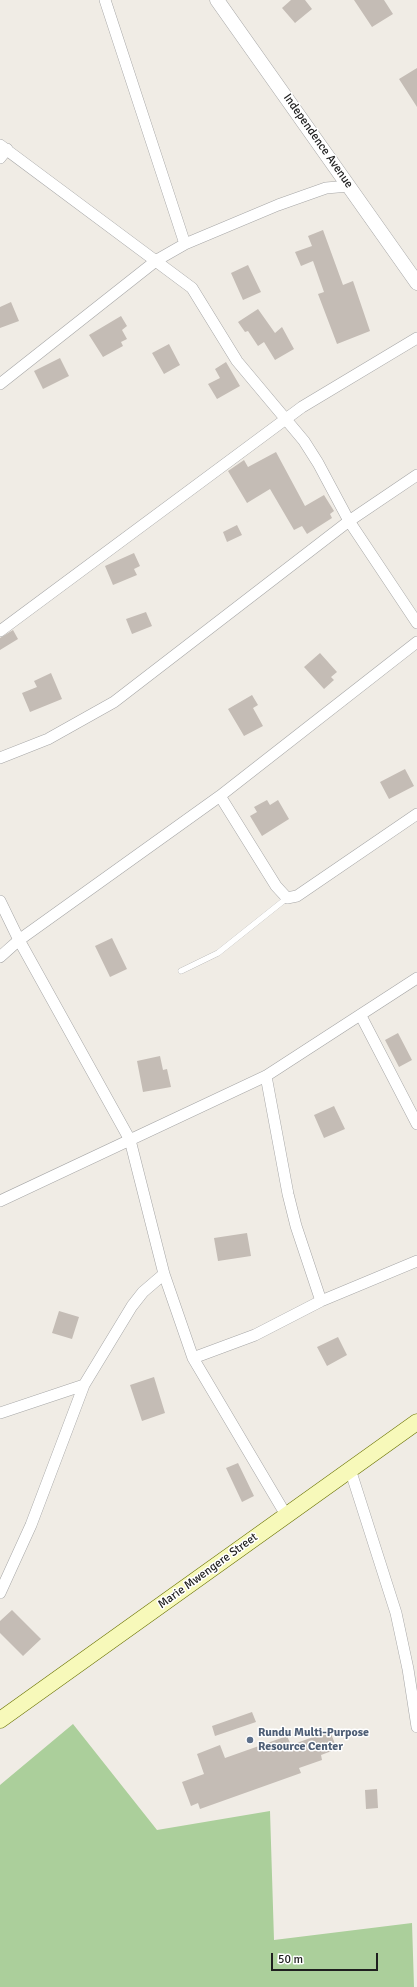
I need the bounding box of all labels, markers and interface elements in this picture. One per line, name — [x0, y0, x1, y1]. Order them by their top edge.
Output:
street label: Independence Avenue — [280, 91, 356, 191]
street label: Marie Mwengere Street — [155, 1530, 261, 1612]
place label: Rundu Multi-Purpose Resource Center — [258, 1726, 369, 1754]
marker: Rundu Multi-Purpose Resource Center — [245, 1735, 255, 1745]
scale bar — [273, 1945, 380, 1971]
text: 50 m — [278, 1952, 303, 1967]

